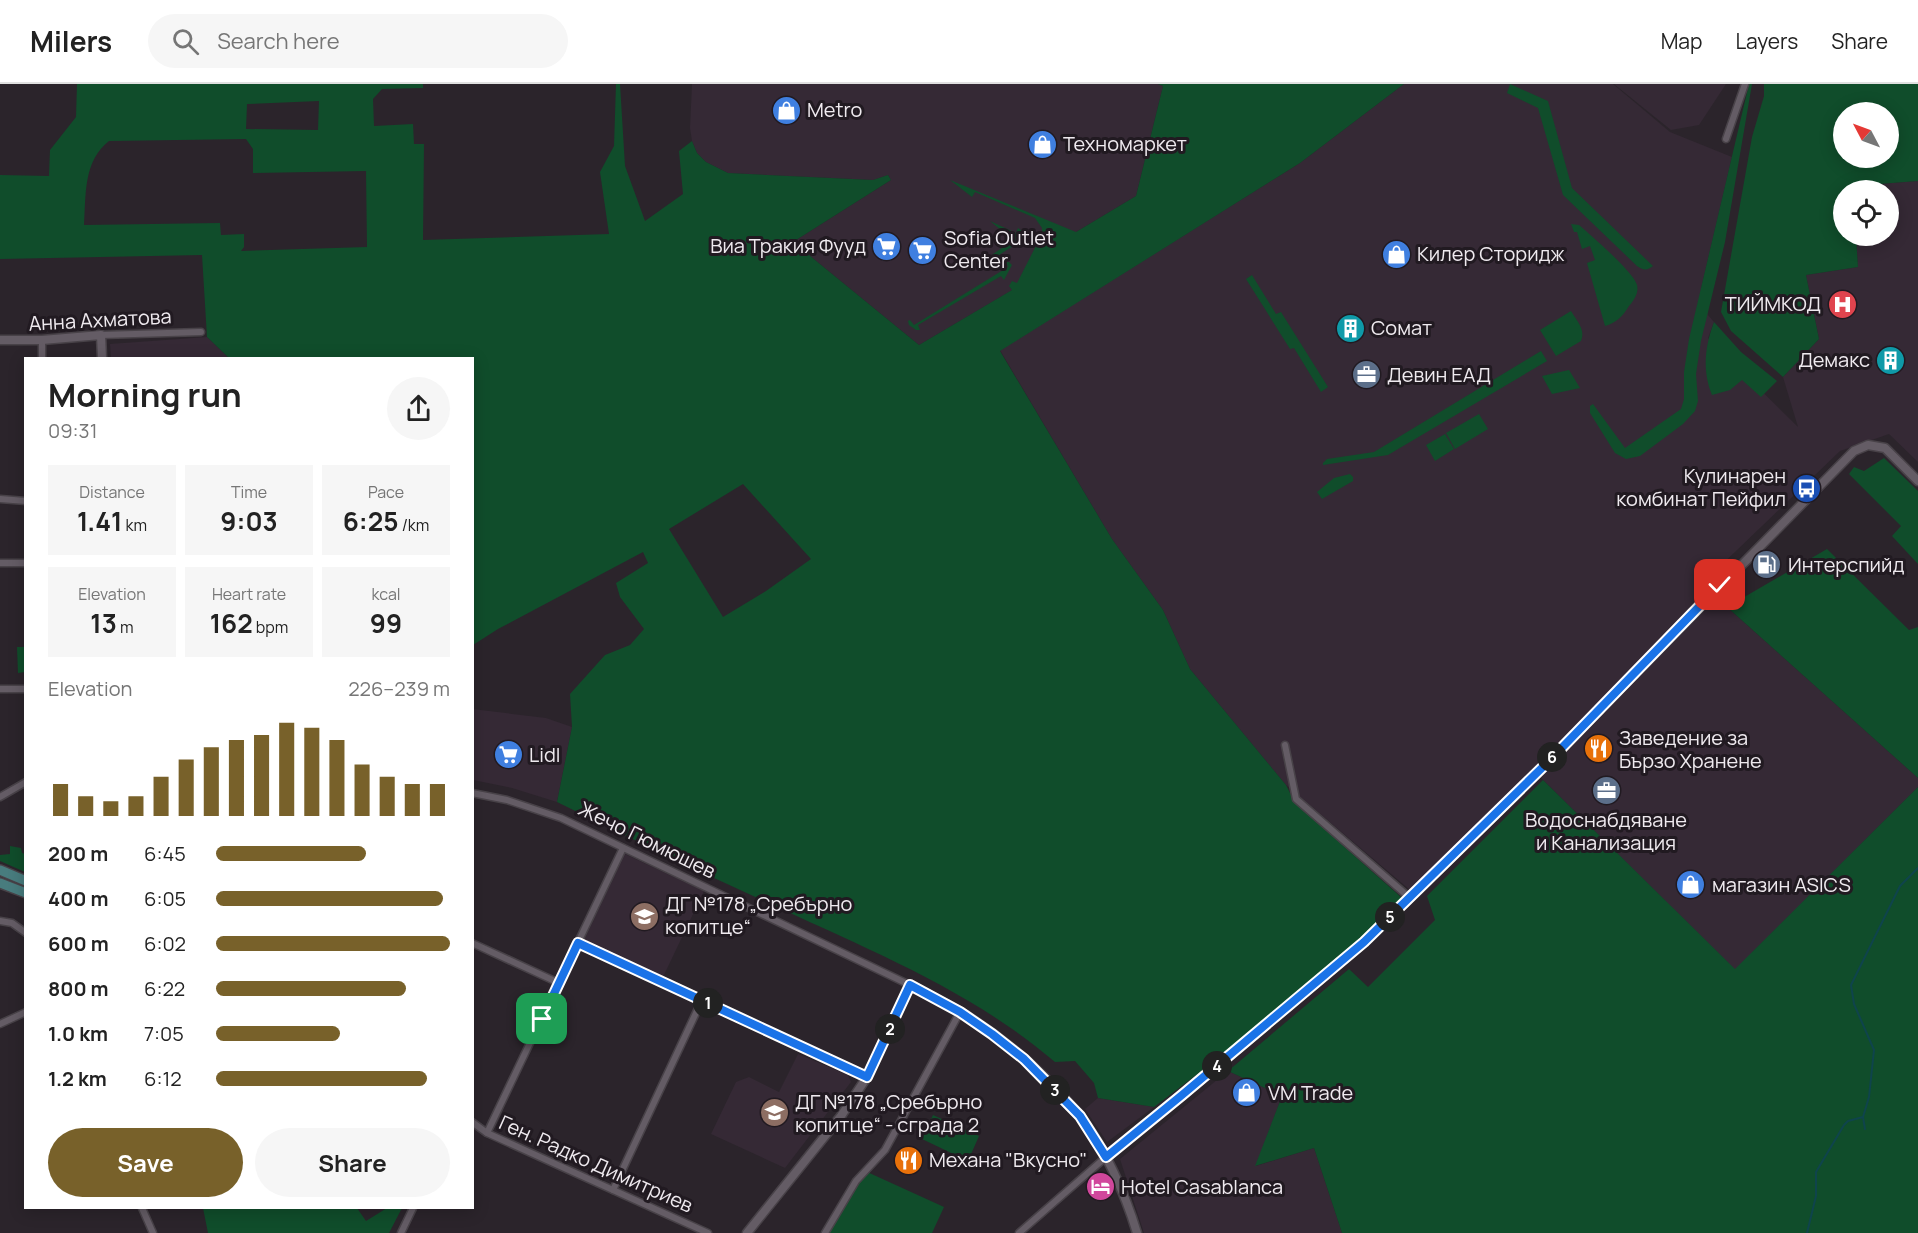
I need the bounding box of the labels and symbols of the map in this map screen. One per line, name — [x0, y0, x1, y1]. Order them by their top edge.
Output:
shop icon: Metro — [770, 94, 802, 126]
place label: Metro — [807, 96, 863, 123]
north arrow — [1833, 102, 1899, 168]
shop icon: Техномаркет — [1026, 128, 1058, 160]
place label: Техномаркет — [1063, 130, 1187, 157]
place label: Sofia Outlet Center — [944, 224, 1054, 274]
supermarket icon: Виа Тракия Фууд — [871, 230, 903, 262]
place label: Виа Тракия Фууд — [710, 232, 866, 259]
supermarket icon: Sofia Outlet Center — [907, 234, 939, 266]
shop icon: Килер Сторидж — [1380, 238, 1412, 270]
place label: Килер Сторидж — [1417, 240, 1565, 267]
hospital icon: ТИЙМКОД — [1826, 288, 1858, 320]
place label: ТИЙМКОД — [1725, 290, 1821, 317]
street label: Анна Ахматова — [28, 302, 172, 337]
building icon: Сомат — [1334, 312, 1366, 344]
place label: Сомат — [1371, 314, 1432, 341]
building icon: Демакс — [1875, 344, 1907, 376]
place label: Демакс — [1798, 346, 1870, 373]
office icon: Девин ЕАД — [1350, 359, 1382, 391]
place label: Девин ЕАД — [1387, 361, 1491, 388]
place label: Кулинарен комбинат Пейфил — [1616, 462, 1786, 512]
bus stop icon: Кулинарен комбинат Пейфил — [1791, 472, 1823, 504]
fuel station icon: Интерспийд — [1751, 549, 1783, 581]
place label: Интерспийд — [1788, 551, 1904, 578]
pin — [1694, 559, 1745, 610]
place label: Заведение за Бързо Хранене — [1619, 724, 1762, 774]
restaurant icon: Заведение за Бързо Хранене — [1582, 733, 1614, 765]
supermarket icon: Lidl — [492, 739, 524, 771]
place label: Lidl — [529, 741, 560, 768]
pin: 6 — [1537, 742, 1567, 772]
office icon: Водоснабдяване и Канализация — [1590, 774, 1622, 806]
street label: Жечо Гюмюшев — [574, 795, 720, 885]
place label: Водоснабдяване и Канализация — [1525, 806, 1687, 856]
shop icon: магазин ASICS — [1675, 869, 1707, 901]
place label: магазин ASICS — [1712, 871, 1851, 898]
place label: ДГ №178 „Сребърно копитце“ — [665, 890, 853, 940]
school or university icon: ДГ №178 „Сребърно копитце“ — [628, 900, 660, 932]
pin: 5 — [1375, 902, 1405, 932]
pin: 1 — [693, 988, 723, 1018]
pin — [516, 993, 567, 1044]
pin: 2 — [875, 1014, 905, 1044]
pin: 4 — [1202, 1051, 1232, 1081]
pin: 3 — [1040, 1075, 1070, 1105]
shop icon: VM Trade — [1231, 1077, 1263, 1109]
place label: VM Trade — [1268, 1079, 1353, 1106]
place label: ДГ №178 „Сребърно копитце“ - сграда 2 — [795, 1088, 983, 1138]
school or university icon: ДГ №178 „Сребърно копитце“ - сграда 2 — [758, 1097, 790, 1129]
street label: Ген. Радко Димитриев — [495, 1109, 698, 1219]
restaurant icon: Механа "Вкусно" — [892, 1144, 924, 1176]
place label: Механа "Вкусно" — [929, 1146, 1087, 1173]
hotel icon: Hotel Casablanca — [1084, 1171, 1116, 1203]
place label: Hotel Casablanca — [1121, 1173, 1283, 1200]

